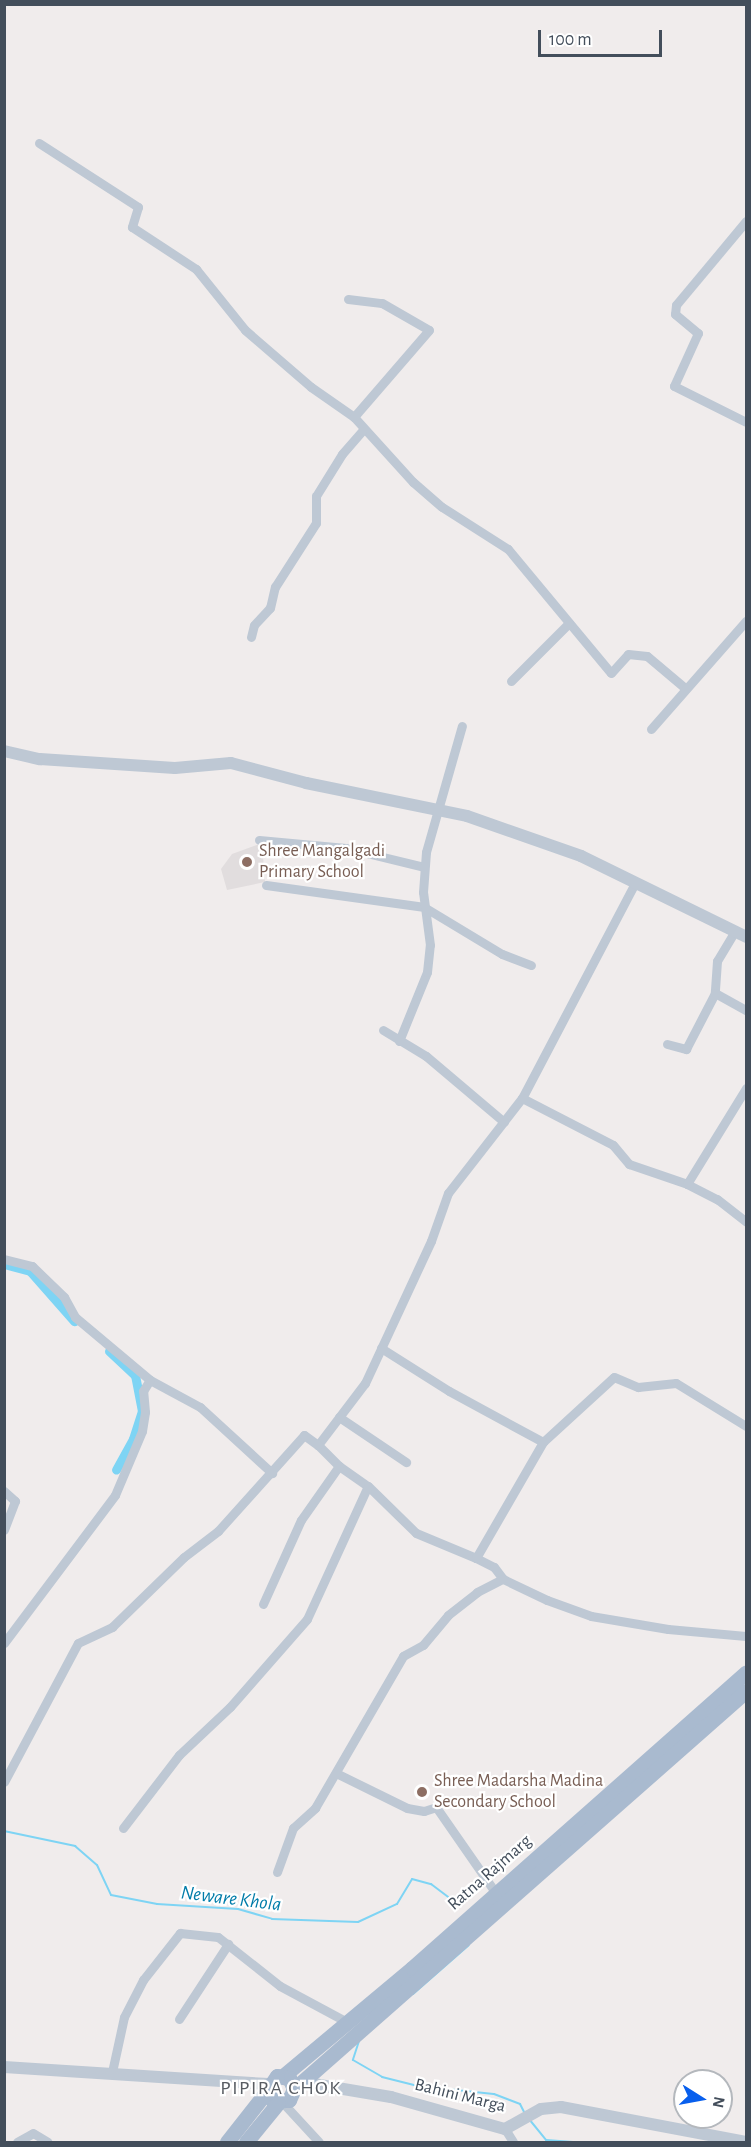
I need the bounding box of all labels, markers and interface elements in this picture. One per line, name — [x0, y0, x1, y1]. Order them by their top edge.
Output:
scale bar — [541, 18, 666, 56]
text: 100 m — [549, 31, 592, 49]
place label: Shree Mangalgadi Primary School — [259, 841, 385, 884]
marker: Shree Mangalgadi Primary School — [240, 855, 254, 869]
place label: Shree Madarsha Madina Secondary School — [434, 1771, 603, 1814]
marker: Shree Madarsha Madina Secondary School — [415, 1785, 429, 1799]
street label: Ratna Rajmarg — [444, 1831, 536, 1915]
water label: Neware Khola — [179, 1881, 283, 1917]
north arrow — [673, 2069, 733, 2129]
street label: Bahini Marga — [412, 2074, 508, 2118]
district label: PIPIRA CHOK — [220, 2076, 342, 2100]
text: N — [710, 2095, 728, 2109]

